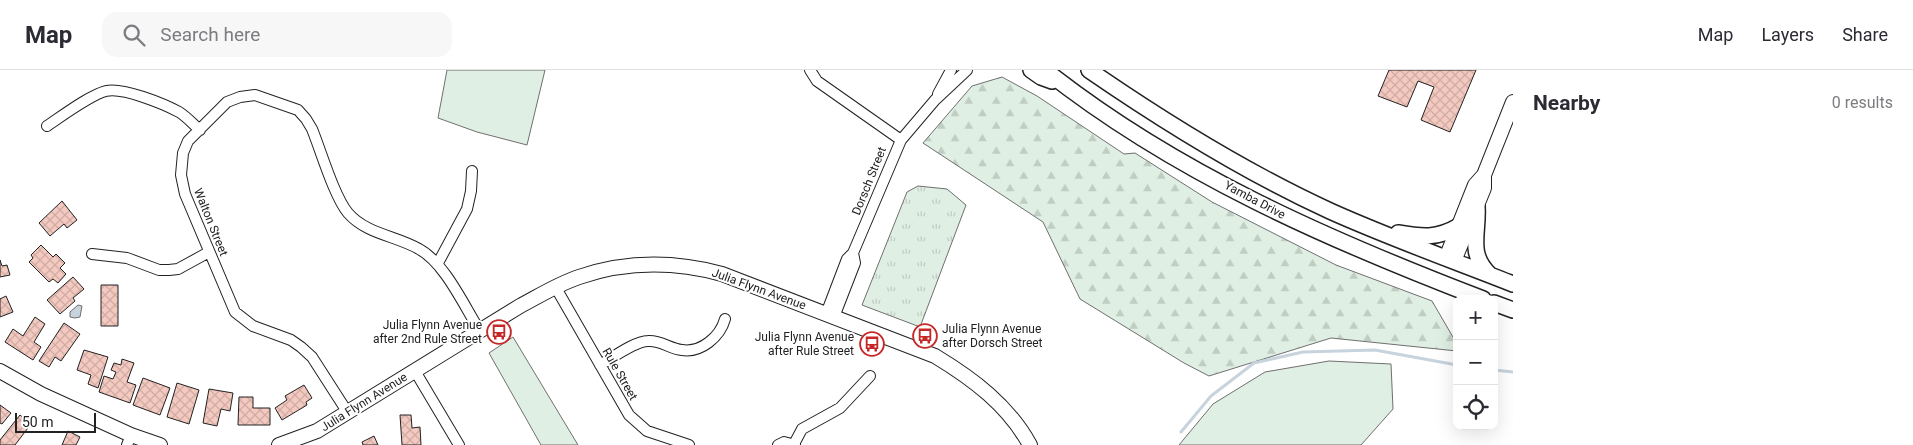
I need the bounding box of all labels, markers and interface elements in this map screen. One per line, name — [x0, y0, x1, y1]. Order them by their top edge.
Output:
search box — [102, 12, 452, 57]
text: Map — [25, 21, 72, 49]
icon: search — [120, 21, 148, 49]
text: Search here — [160, 23, 260, 46]
text: Map — [1698, 24, 1733, 45]
text: Layers — [1761, 24, 1814, 45]
text: Share — [1842, 24, 1888, 45]
text: Nearby — [1533, 91, 1600, 115]
text: 0 results — [1832, 93, 1893, 112]
street label: Dorsch Street — [849, 145, 889, 217]
street label: Yamba Drive — [1222, 178, 1288, 222]
street label: Walton Street — [191, 186, 231, 258]
street label: Julia Flynn Avenue — [710, 265, 808, 313]
map controls — [1453, 295, 1498, 430]
button: + — [1453, 295, 1498, 340]
place label: Julia Flynn Avenue after 2nd Rule Street — [373, 318, 482, 346]
bus stop icon: Julia Flynn Avenue after 2nd Rule Street — [486, 319, 512, 345]
place label: Julia Flynn Avenue after Dorsch Street — [942, 322, 1043, 350]
bus stop icon: Julia Flynn Avenue after Dorsch Street — [912, 323, 938, 349]
place label: Julia Flynn Avenue after Rule Street — [755, 330, 854, 358]
bus stop icon: Julia Flynn Avenue after Rule Street — [859, 331, 885, 357]
button: − — [1453, 340, 1498, 385]
street label: Rule Street — [599, 345, 641, 403]
street label: Julia Flynn Avenue — [318, 370, 410, 434]
button: locate — [1453, 385, 1498, 430]
scale bar — [15, 410, 96, 433]
text: 50 m — [22, 414, 54, 430]

